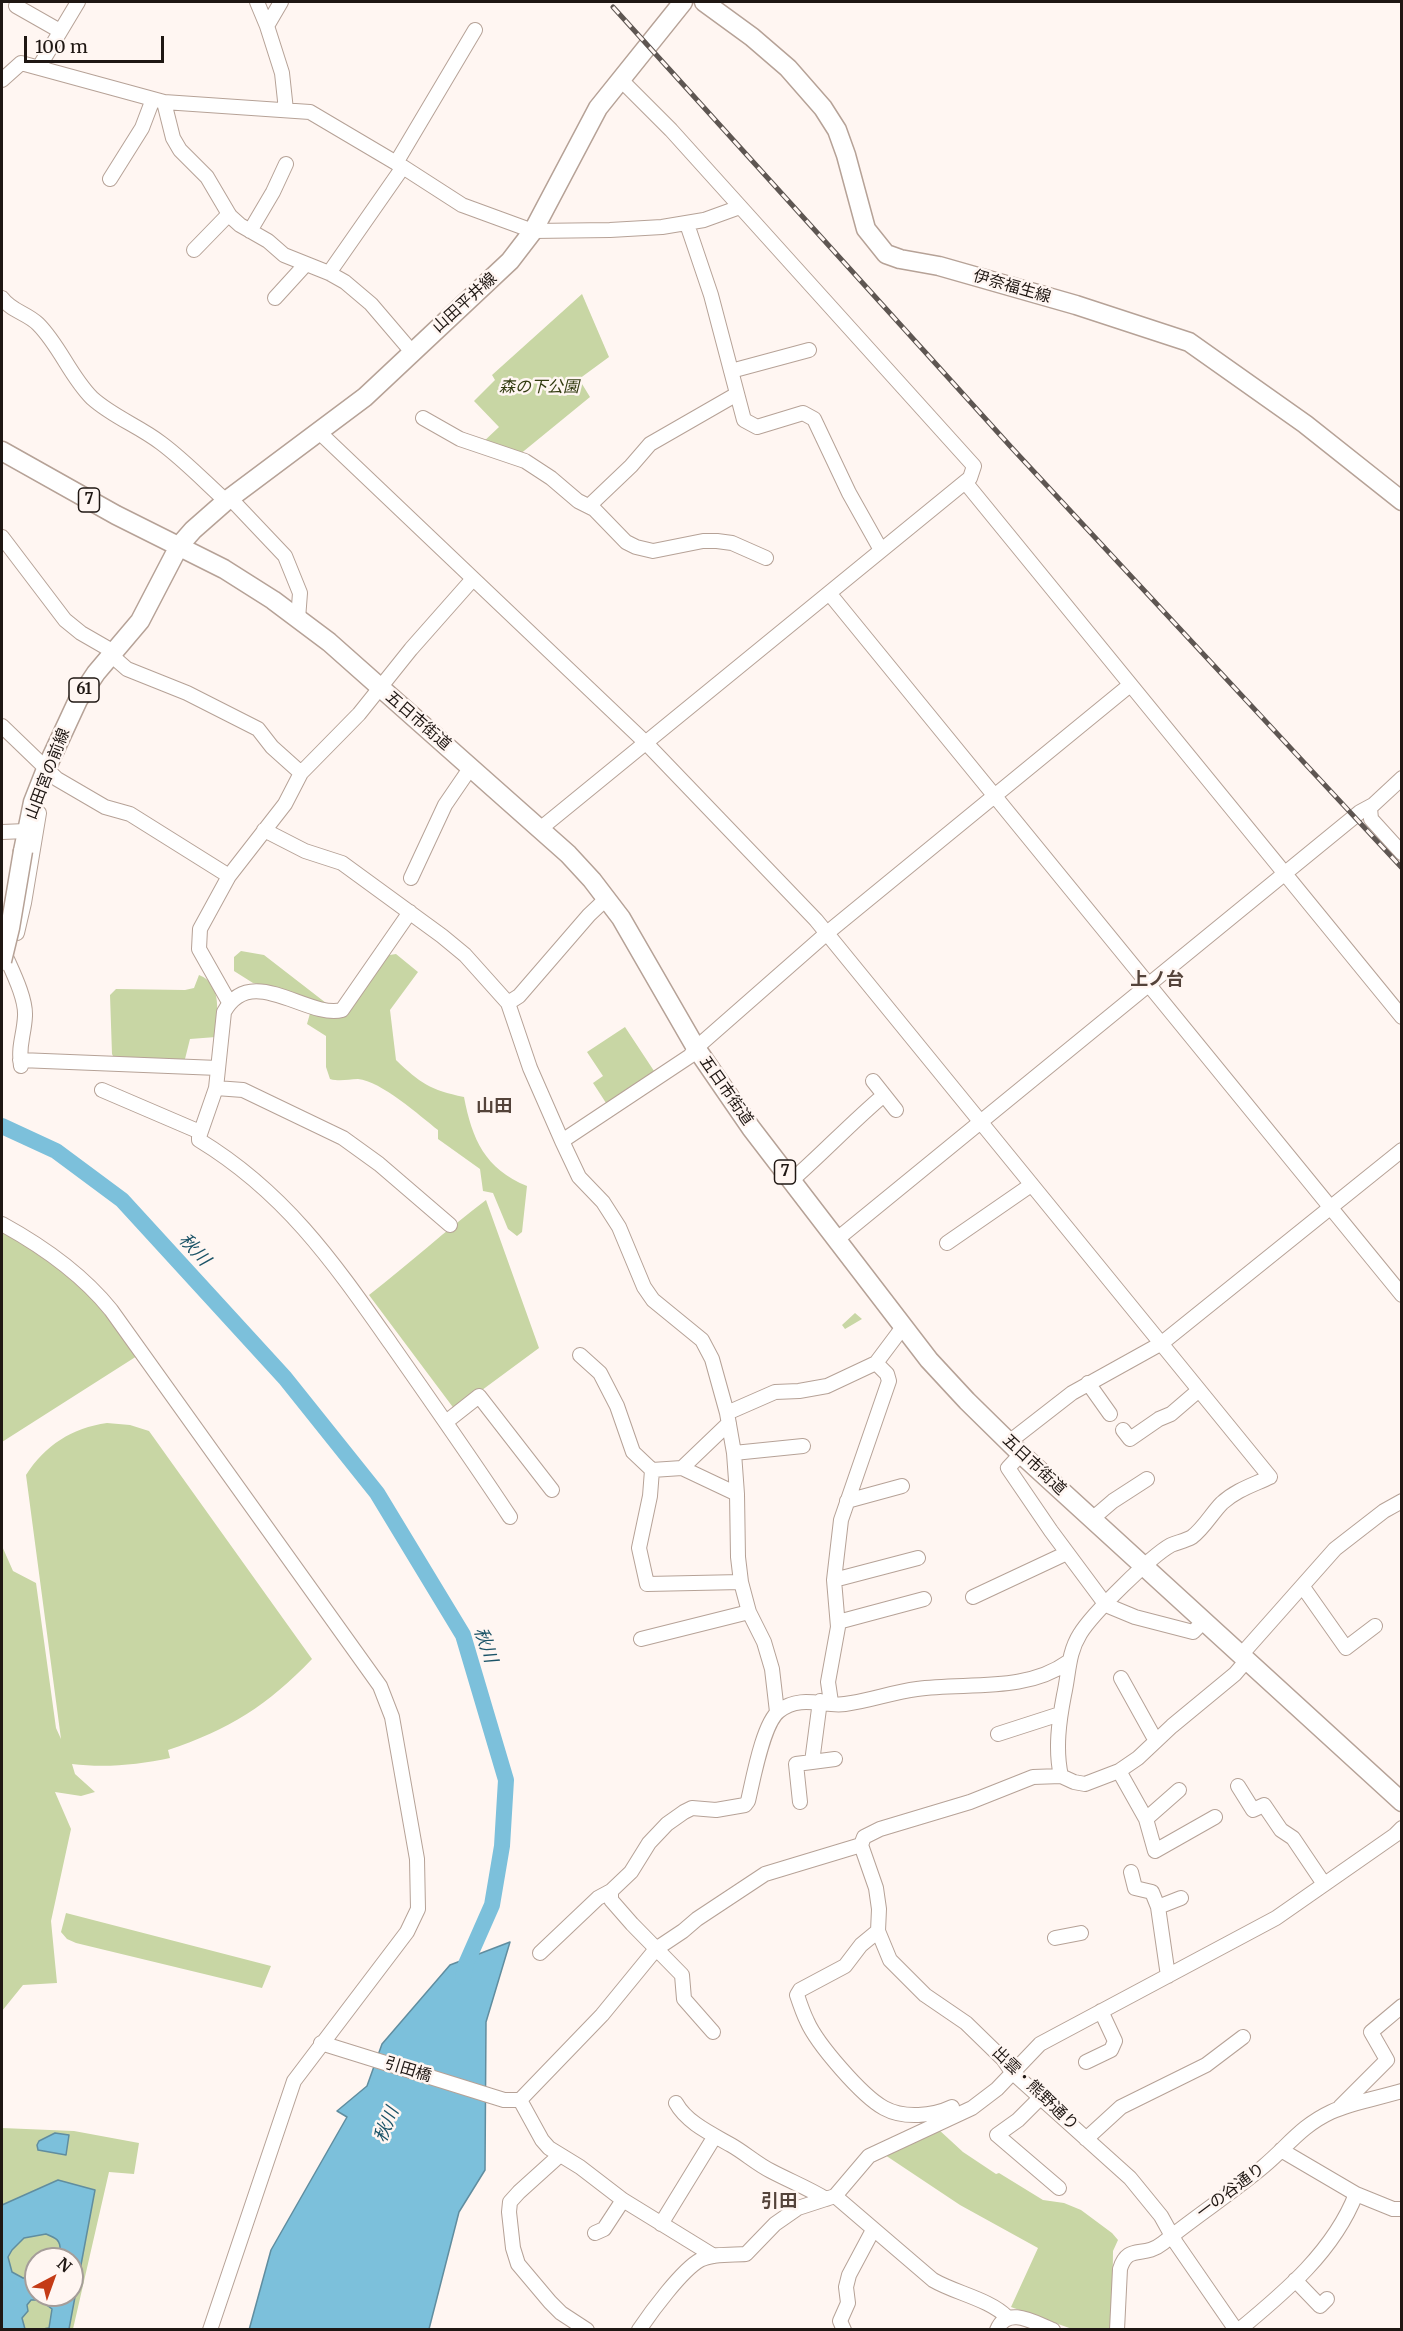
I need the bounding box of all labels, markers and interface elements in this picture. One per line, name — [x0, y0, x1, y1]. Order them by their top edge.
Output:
scale bar — [27, 24, 166, 62]
text: 100 m — [35, 35, 88, 58]
street label: 伊奈福生線 — [971, 267, 1053, 307]
street label: 山田平井線 — [429, 269, 501, 337]
park label: 森の下公園 — [499, 377, 579, 397]
road number: 7 — [78, 488, 100, 512]
road number: 61 — [69, 678, 99, 702]
street label: 五日市街道 — [382, 688, 454, 754]
street label: 山田宮の前線 — [22, 726, 74, 822]
district label: 上ノ台 — [1130, 969, 1184, 991]
street label: 五日市街道 — [695, 1053, 757, 1129]
district label: 山田 — [476, 1096, 512, 1118]
road number: 7 — [774, 1160, 796, 1184]
water label: 秋川 — [174, 1229, 214, 1271]
street label: 五日市街道 — [998, 1431, 1070, 1499]
water label: 秋川 — [469, 1624, 501, 1666]
street label: 出雲・熊野通り — [988, 2043, 1082, 2135]
street label: 引田橋 — [382, 2054, 434, 2086]
water label: 秋川 — [370, 2104, 404, 2146]
street label: 一の谷通り — [1193, 2159, 1269, 2223]
district label: 引田 — [761, 2191, 797, 2213]
north arrow — [24, 2247, 84, 2307]
text: N — [53, 2253, 76, 2277]

